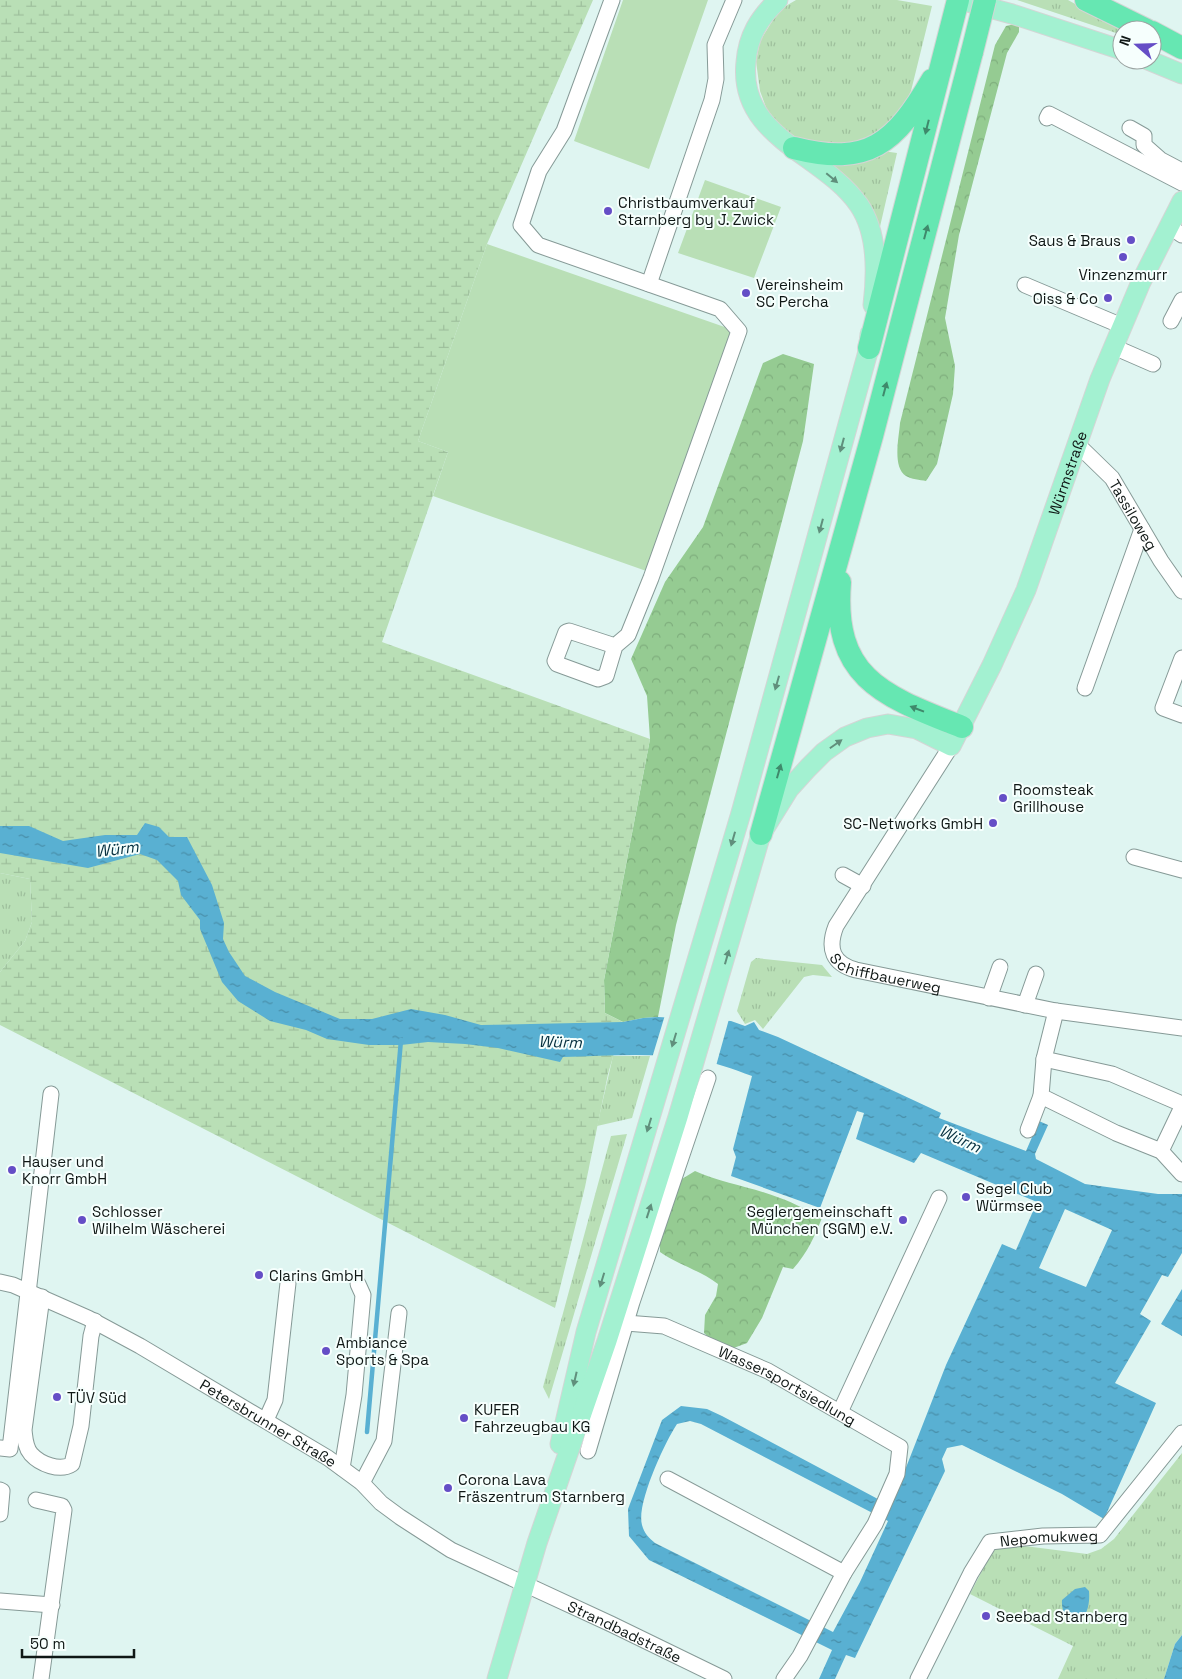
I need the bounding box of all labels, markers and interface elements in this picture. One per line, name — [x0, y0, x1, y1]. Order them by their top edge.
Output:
north arrow — [1112, 20, 1162, 70]
text: N — [1115, 33, 1135, 48]
one-way arrow — [922, 119, 930, 134]
one-way arrow — [825, 172, 838, 183]
place label: Christbaumverkauf Starnberg by J. Zwick — [618, 193, 774, 229]
marker: Christbaumverkauf Starnberg by J. Zwick — [602, 205, 614, 217]
one-way arrow — [922, 224, 930, 239]
place label: Saus & Braus — [1029, 231, 1121, 250]
marker: Saus & Braus — [1125, 234, 1137, 246]
marker: Vinzenzmurr — [1117, 251, 1129, 263]
place label: Vinzenzmurr — [1079, 265, 1168, 284]
place label: Vereinsheim SC Percha — [756, 275, 843, 311]
marker: Vereinsheim SC Percha — [740, 287, 752, 299]
place label: Oiss & Co — [1033, 289, 1098, 308]
marker: Oiss & Co — [1102, 292, 1114, 304]
one-way arrow — [881, 381, 889, 397]
street label: Würmstraße — [1044, 428, 1091, 518]
one-way arrow — [838, 438, 846, 453]
street label: Tassiloweg — [1105, 476, 1162, 553]
one-way arrow — [816, 519, 824, 534]
one-way arrow — [773, 676, 781, 691]
one-way arrow — [909, 705, 924, 713]
one-way arrow — [829, 739, 843, 749]
one-way arrow — [775, 763, 783, 778]
place label: Roomsteak Grillhouse — [1013, 780, 1094, 816]
marker: Roomsteak Grillhouse — [997, 792, 1009, 804]
place label: SC-Networks GmbH — [843, 814, 983, 833]
marker: SC-Networks GmbH — [987, 817, 999, 829]
one-way arrow — [729, 832, 737, 847]
water label: Würm — [94, 836, 141, 862]
one-way arrow — [723, 949, 731, 964]
street label: Schiffbauerweg — [826, 949, 943, 997]
water label: Würm — [538, 1031, 583, 1053]
one-way arrow — [670, 1032, 678, 1047]
one-way arrow — [644, 1117, 652, 1132]
water label: Würm — [936, 1120, 985, 1158]
place label: Hauser und Knorr GmbH — [22, 1152, 107, 1188]
marker: Hauser und Knorr GmbH — [6, 1164, 18, 1176]
place label: Segel Club Würmsee — [976, 1179, 1052, 1215]
marker: Segel Club Würmsee — [960, 1191, 972, 1203]
place label: Schlosser Wilhelm Wäscherei — [92, 1202, 225, 1238]
place label: Seglergemeinschaft München (SGM) e.V. — [747, 1202, 893, 1239]
one-way arrow — [645, 1203, 653, 1218]
marker: Schlosser Wilhelm Wäscherei — [76, 1214, 88, 1226]
marker: Seglergemeinschaft München (SGM) e.V. — [897, 1214, 909, 1226]
place label: Clarins GmbH — [269, 1266, 364, 1285]
marker: Clarins GmbH — [253, 1269, 265, 1281]
one-way arrow — [597, 1273, 605, 1288]
place label: Ambiance Sports & Spa — [336, 1333, 429, 1369]
street label: Wassersportsiedlung — [716, 1341, 859, 1429]
marker: Ambiance Sports & Spa — [320, 1345, 332, 1357]
one-way arrow — [571, 1372, 579, 1387]
street label: Petersbrunner Straße — [197, 1374, 341, 1471]
place label: TÜV Süd — [67, 1388, 127, 1407]
marker: TÜV Süd — [51, 1391, 63, 1403]
place label: KUFER Fahrzeugbau KG — [474, 1400, 590, 1436]
marker: KUFER Fahrzeugbau KG — [458, 1412, 470, 1424]
place label: Corona Lava Fräszentrum Starnberg — [458, 1470, 625, 1506]
marker: Corona Lava Fräszentrum Starnberg — [442, 1482, 454, 1494]
street label: Nepomukweg — [999, 1526, 1098, 1550]
street label: Strandbadstraße — [565, 1596, 685, 1666]
place label: Seebad Starnberg — [996, 1607, 1128, 1626]
marker: Seebad Starnberg — [980, 1610, 992, 1622]
scale bar — [22, 1626, 135, 1658]
text: 50 m — [30, 1634, 65, 1653]

